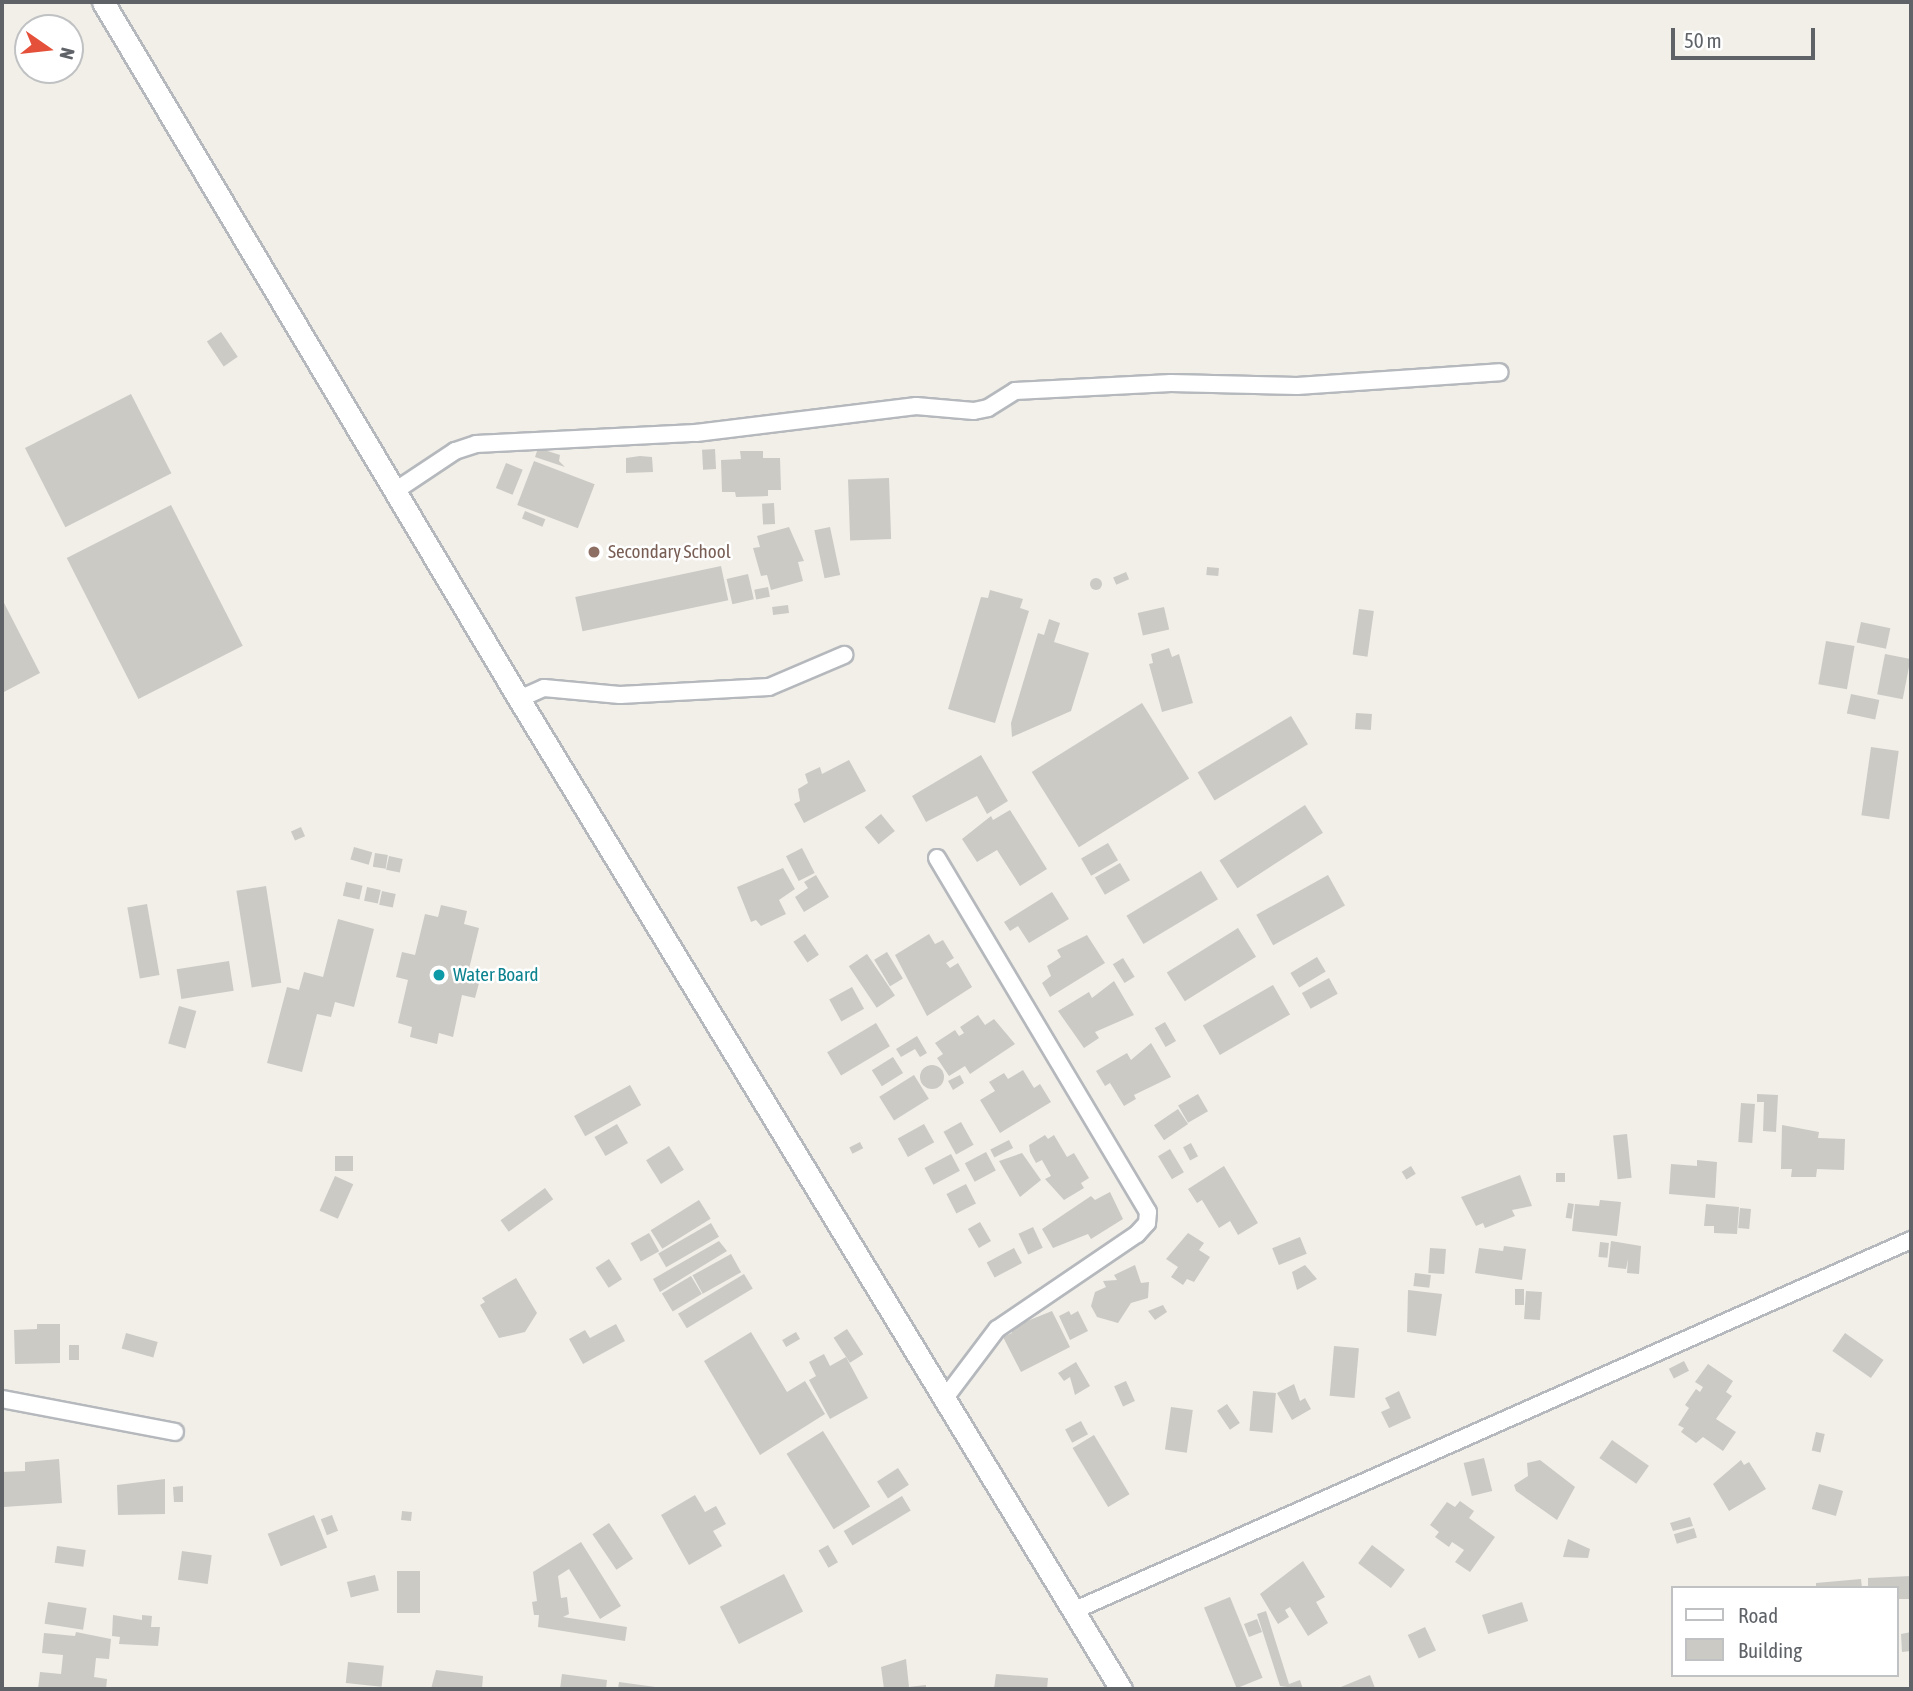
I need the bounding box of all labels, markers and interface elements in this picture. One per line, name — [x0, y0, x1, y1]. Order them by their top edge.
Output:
north arrow — [14, 14, 84, 84]
scale bar — [1675, 14, 1818, 58]
text: 50 m — [1684, 28, 1722, 52]
text: N — [55, 45, 79, 62]
place label: Secondary School — [608, 541, 731, 563]
marker: Secondary School — [586, 544, 602, 560]
place label: Water Board — [453, 964, 539, 986]
marker: Water Board — [431, 967, 447, 983]
legend — [1672, 1586, 1899, 1677]
text: Road — [1738, 1603, 1778, 1627]
text: Building — [1738, 1638, 1802, 1662]

